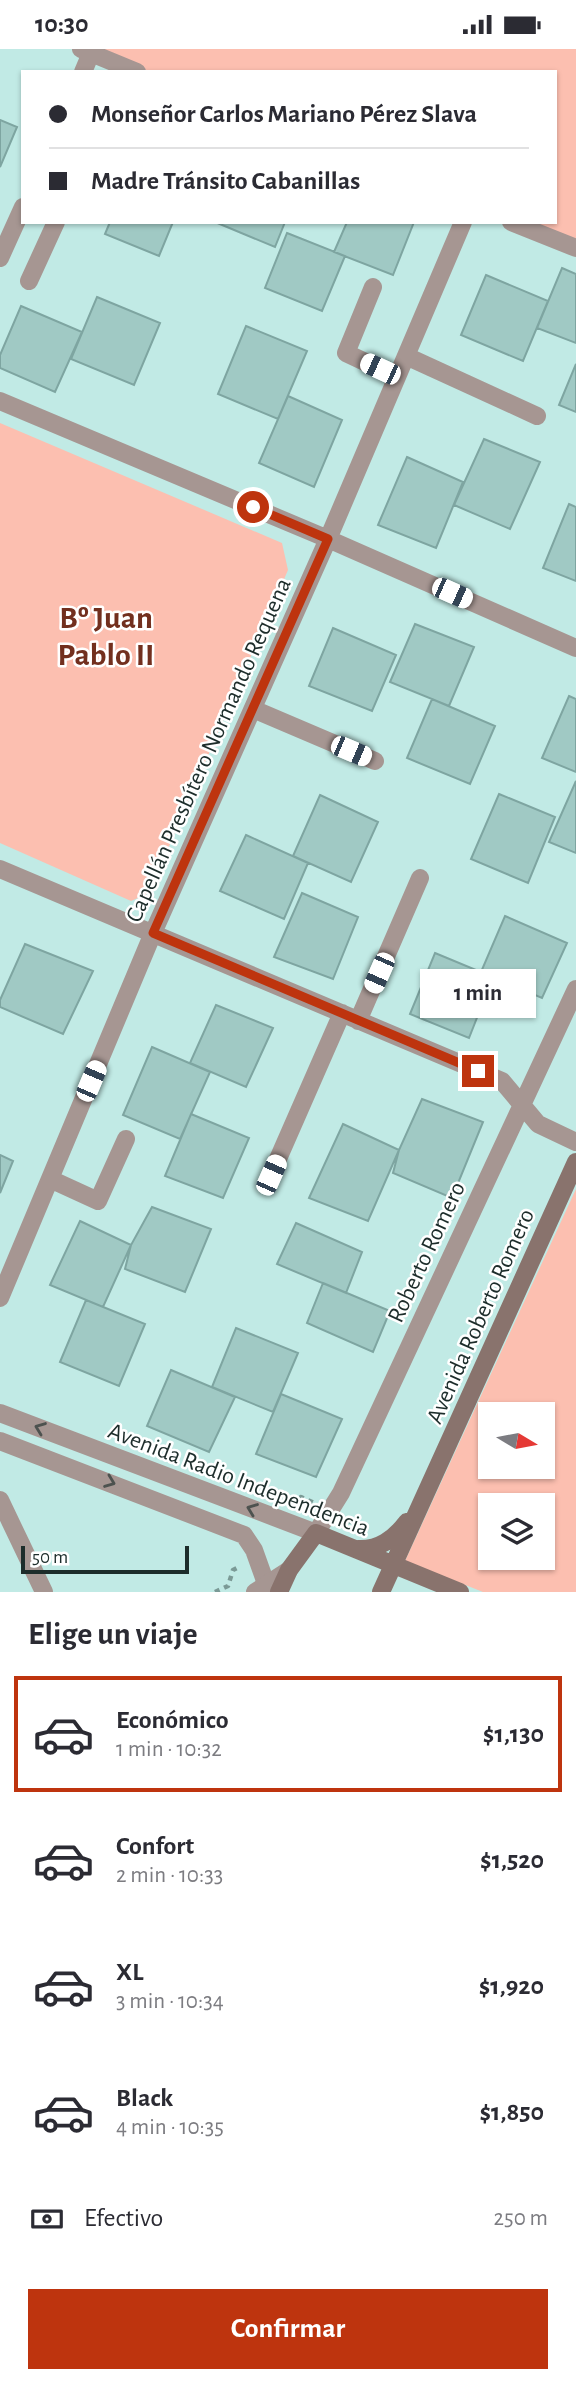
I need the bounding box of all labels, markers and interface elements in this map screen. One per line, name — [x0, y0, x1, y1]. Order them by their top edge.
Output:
text: 10:30 — [35, 11, 89, 37]
text: Monseñor Carlos Mariano Pérez Slava — [91, 101, 477, 127]
text: Madre Tránsito Cabanillas — [91, 168, 360, 194]
car — [357, 351, 404, 387]
route start — [237, 491, 269, 523]
street label: Capellán Presbítero Normando Requena — [122, 575, 296, 926]
car — [429, 575, 476, 611]
district label: Bº Juan Pablo II — [57, 602, 155, 671]
car — [328, 733, 375, 769]
car — [361, 950, 398, 996]
callout: 1 min — [420, 969, 536, 1019]
text: 1 min — [454, 982, 502, 1005]
route end — [462, 1055, 494, 1087]
car — [74, 1058, 109, 1104]
car — [253, 1152, 290, 1198]
street label: Roberto Romero — [384, 1178, 470, 1326]
street label: Avenida Roberto Romero — [423, 1205, 539, 1427]
north arrow — [478, 1402, 555, 1479]
map controls — [478, 1402, 555, 1570]
street label: Avenida Radio Independencia — [105, 1419, 373, 1541]
one-way arrow — [34, 1422, 46, 1436]
one-way arrow — [103, 1474, 115, 1488]
button: layers — [478, 1493, 555, 1570]
one-way arrow — [247, 1504, 259, 1518]
scale bar — [21, 1543, 189, 1575]
text: 50 m — [32, 1548, 68, 1567]
text: Elige un viaje — [28, 1618, 198, 1650]
icon: car — [32, 1703, 95, 1766]
text: Económico — [116, 1707, 229, 1733]
text: $1,130 — [483, 1721, 544, 1747]
text: 1 min · 10:32 — [116, 1738, 222, 1761]
icon: car — [32, 1829, 95, 1892]
text: Confort — [116, 1833, 194, 1859]
text: $1,520 — [480, 1847, 544, 1873]
text: 2 min · 10:33 — [116, 1864, 223, 1887]
icon: car — [32, 1955, 95, 2018]
text: XL — [116, 1959, 143, 1985]
text: $1,920 — [479, 1973, 544, 1999]
text: 3 min · 10:34 — [116, 1990, 224, 2013]
icon: car — [32, 2081, 95, 2144]
text: Black — [116, 2085, 173, 2111]
text: $1,850 — [479, 2099, 544, 2125]
text: 4 min · 10:35 — [116, 2116, 224, 2139]
icon: cash — [28, 2200, 66, 2238]
text: Efectivo — [84, 2205, 163, 2231]
text: 250 m — [494, 2207, 548, 2230]
button: Confirmar — [28, 2289, 548, 2369]

